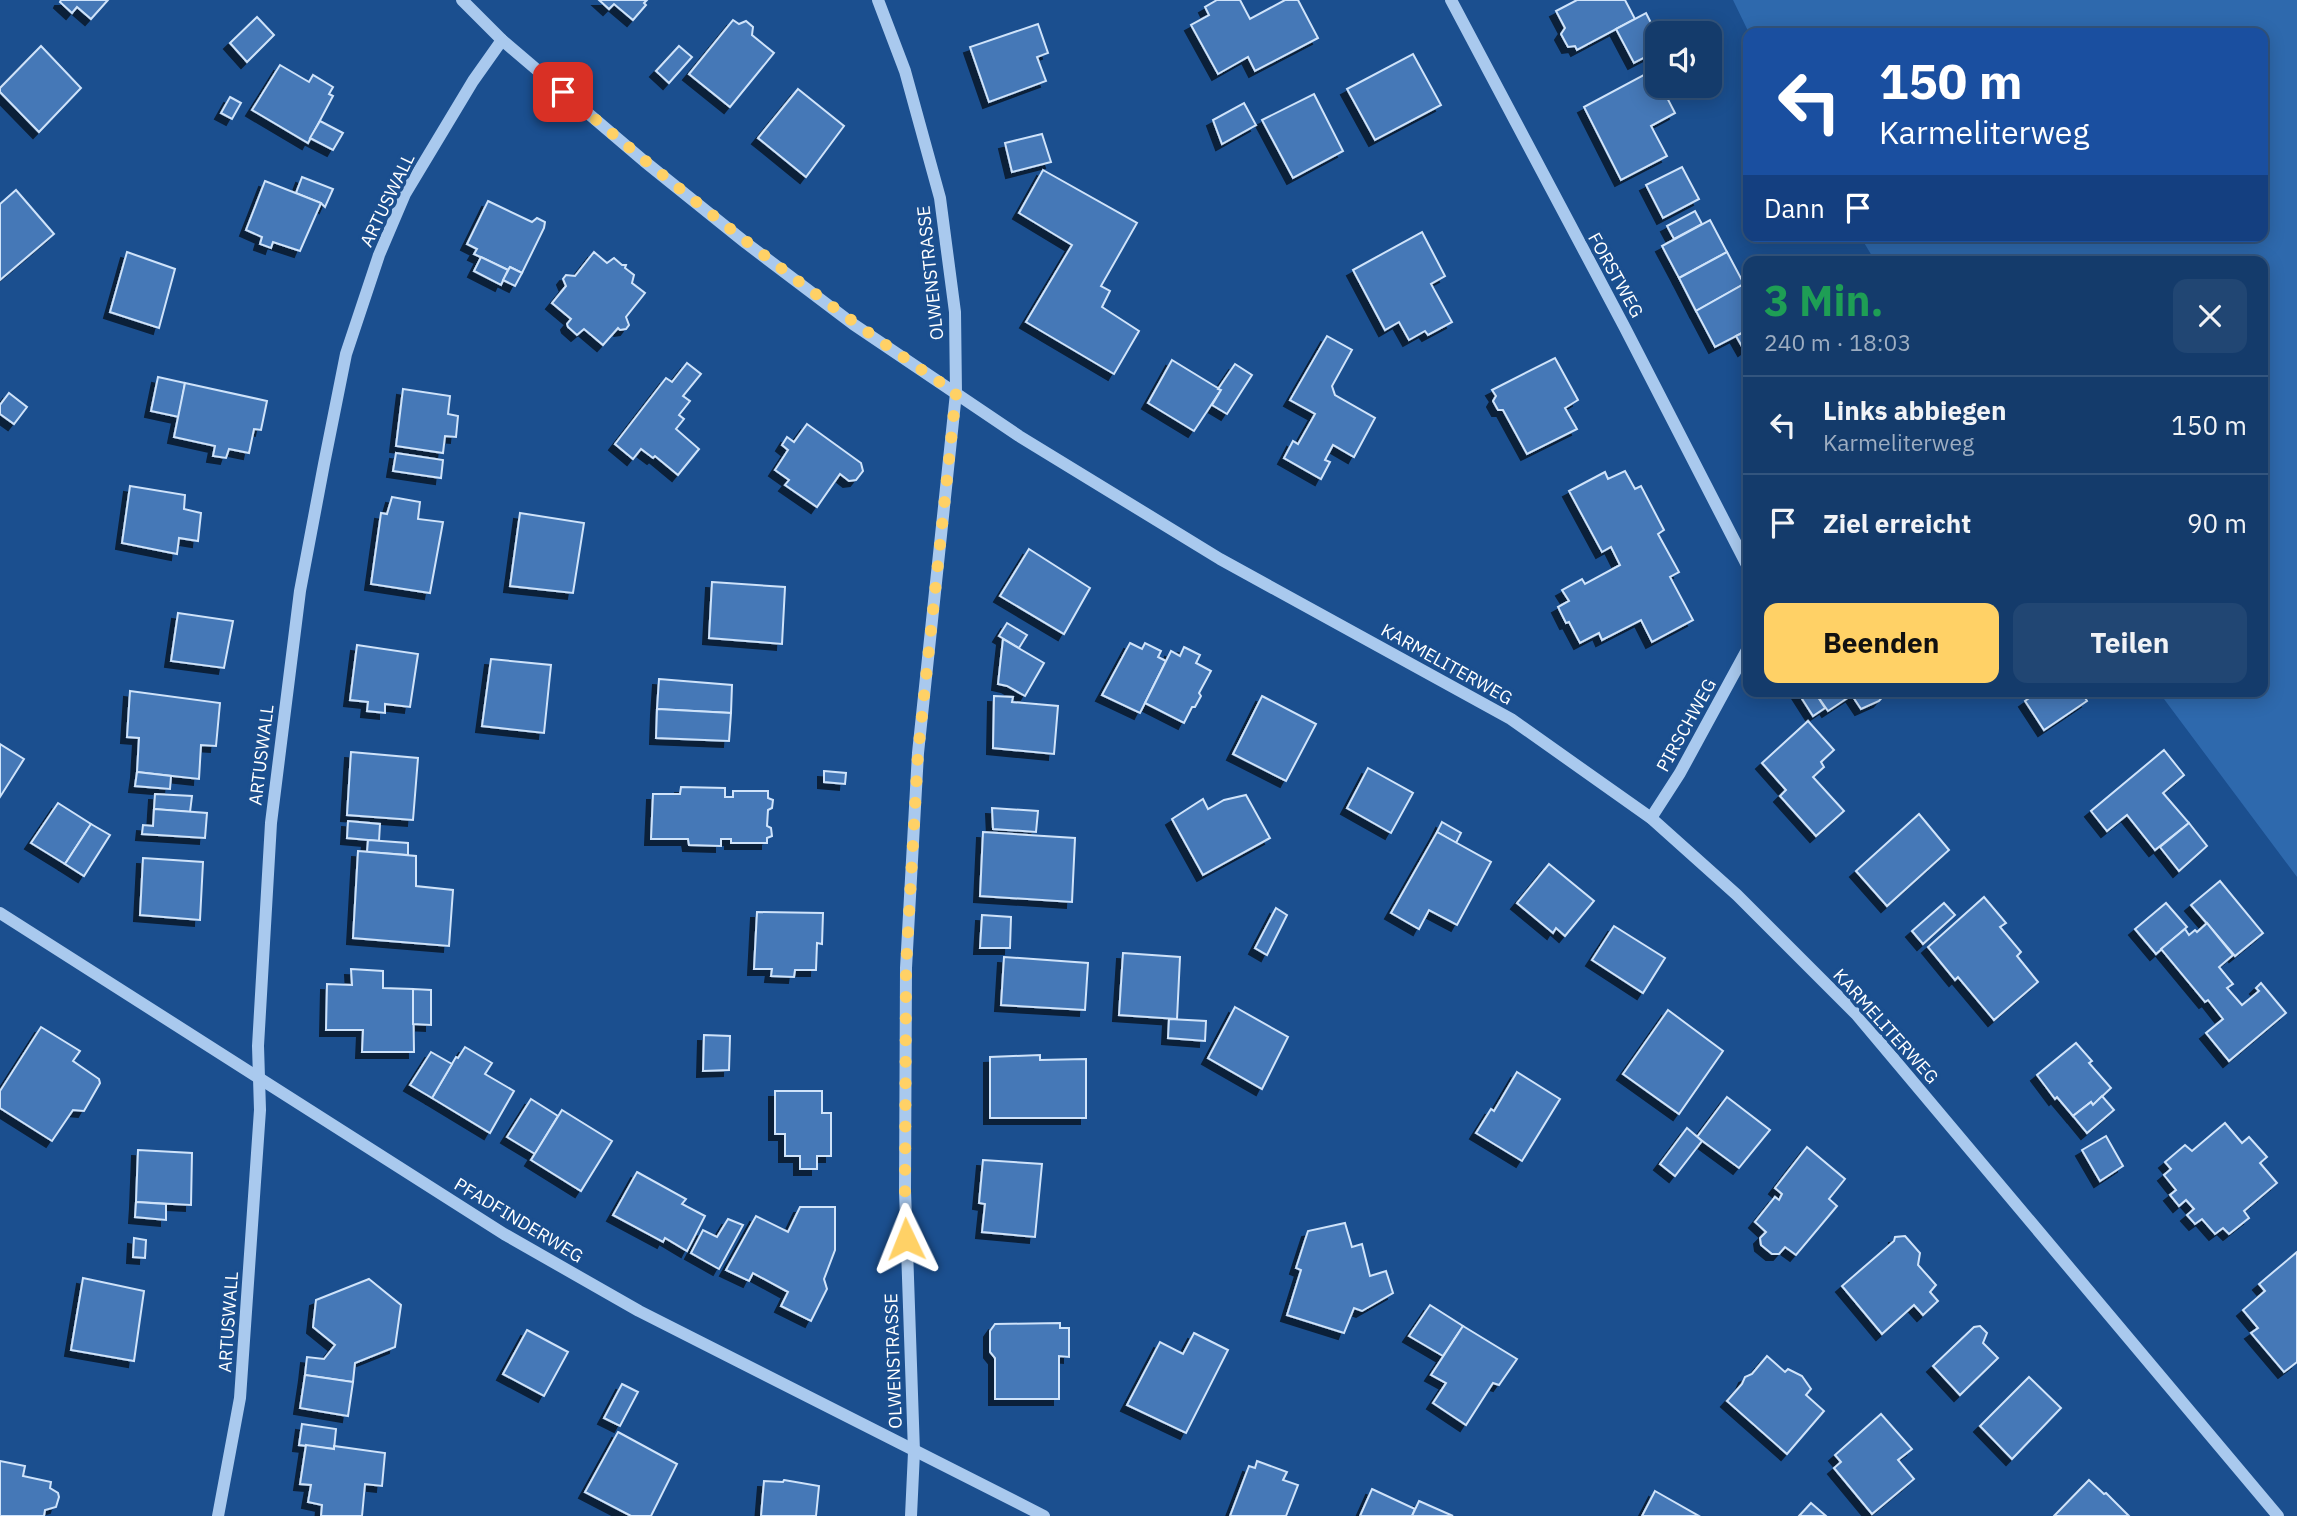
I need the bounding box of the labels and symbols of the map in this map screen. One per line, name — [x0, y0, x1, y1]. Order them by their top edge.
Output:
pin — [533, 62, 593, 122]
street label: ARTUSWALL — [354, 149, 420, 251]
street label: OLWENSTRASSE — [911, 204, 949, 342]
street label: FORSTWEG — [1583, 228, 1649, 322]
street label: KARMELITERWEG — [1377, 618, 1517, 710]
street label: PIRSCHWEG — [1651, 674, 1721, 776]
street label: ARTUSWALL — [243, 703, 279, 807]
street label: KARMELITERWEG — [1828, 964, 1944, 1088]
street label: PFADFINDERWEG — [450, 1172, 588, 1268]
position arrow — [869, 1202, 943, 1276]
street label: ARTUSWALL — [213, 1271, 243, 1373]
street label: OLWENSTRASSE — [879, 1293, 907, 1429]

